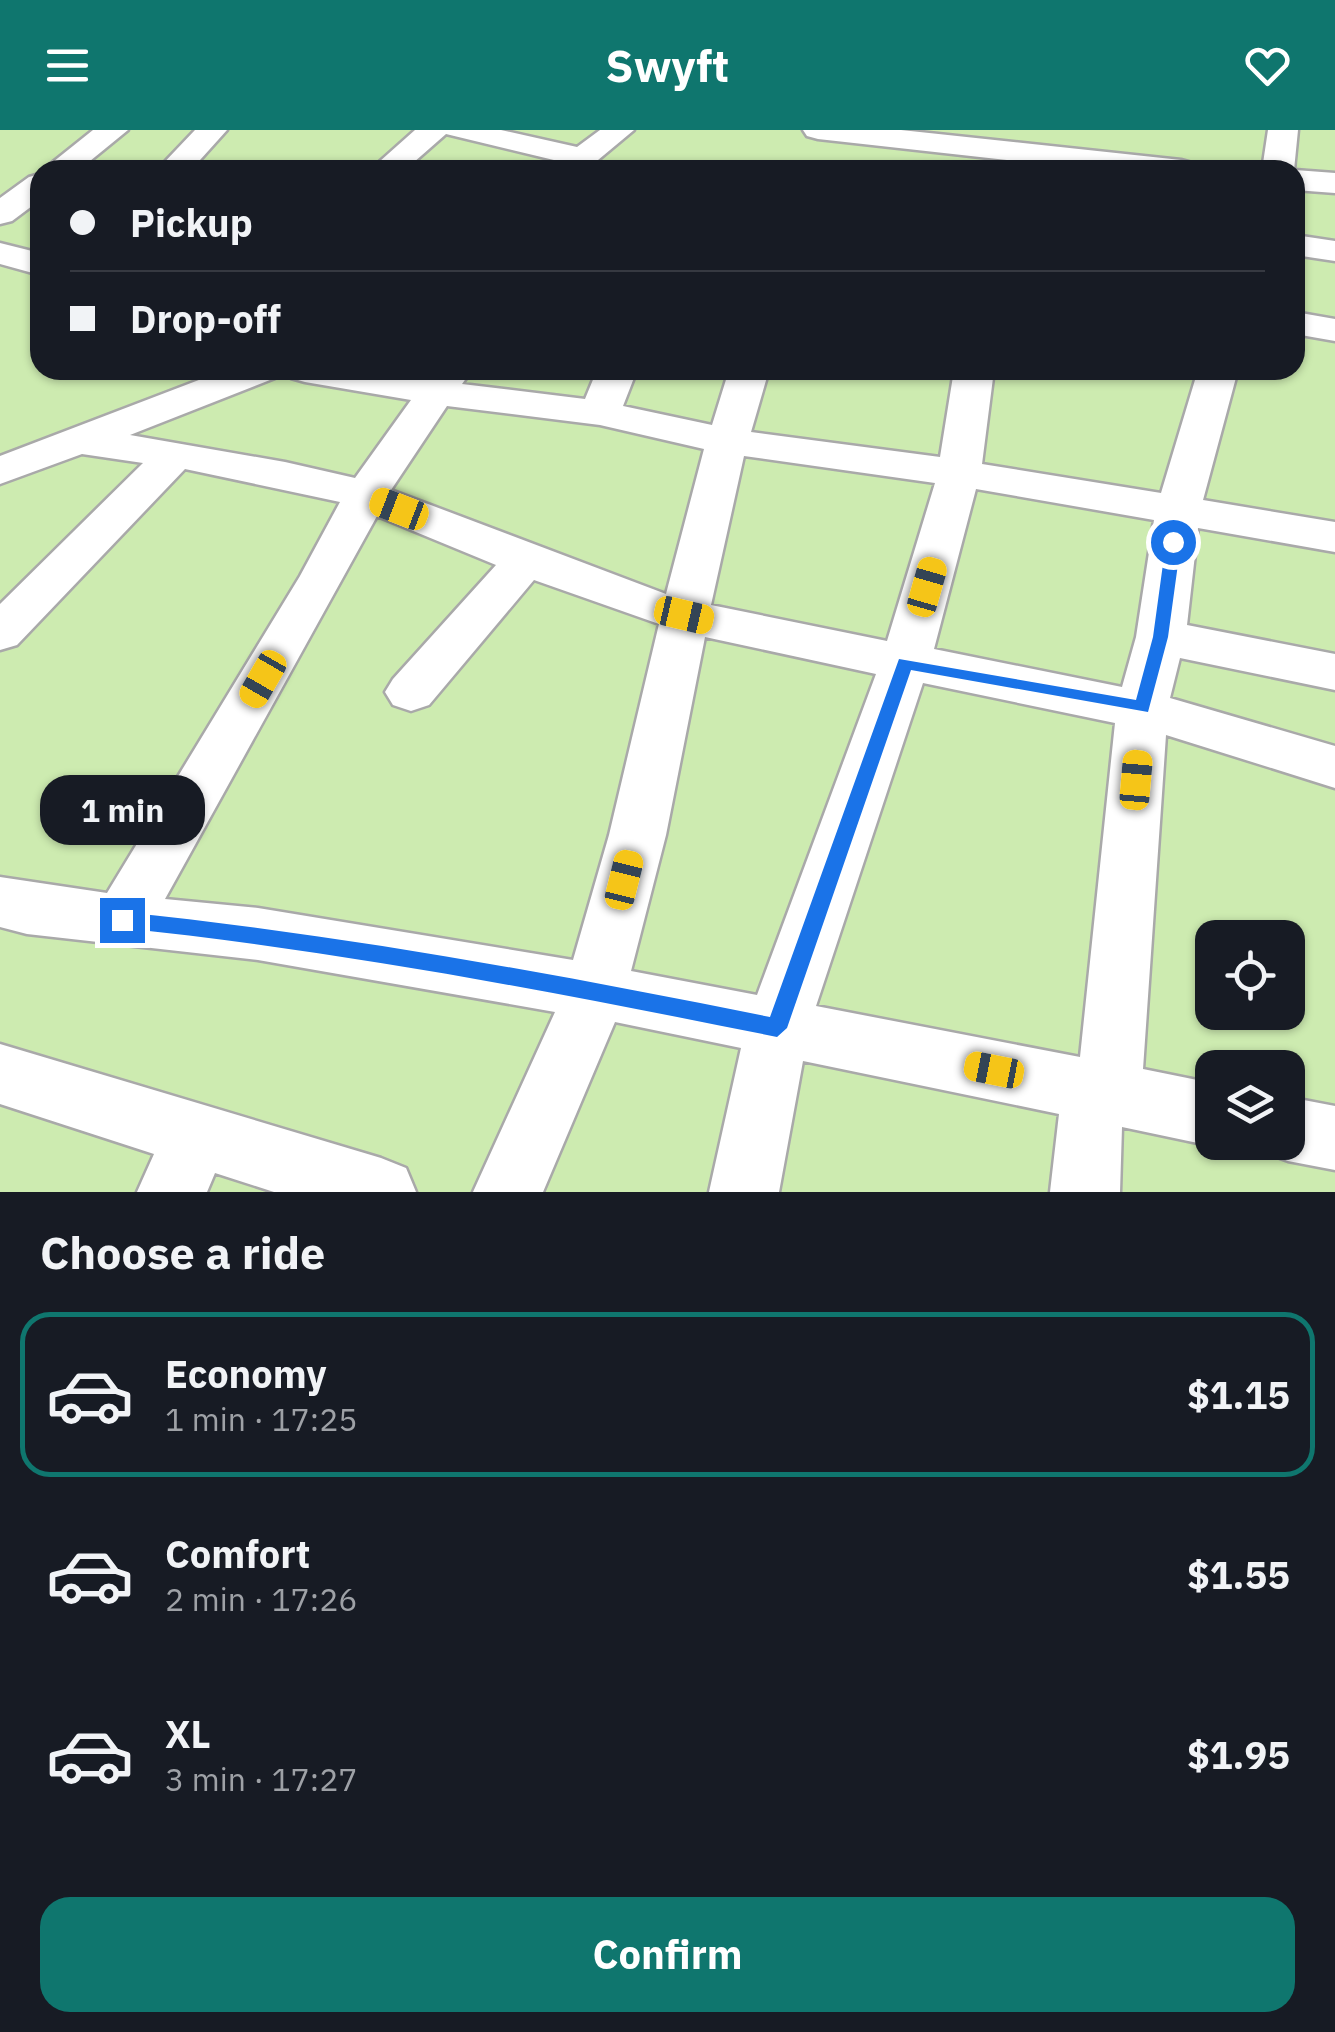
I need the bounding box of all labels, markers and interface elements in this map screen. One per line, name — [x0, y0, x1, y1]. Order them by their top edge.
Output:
text: Swyft — [606, 36, 729, 94]
icon: menu — [40, 38, 95, 93]
icon: heart — [1240, 38, 1295, 93]
text: Pickup — [130, 198, 253, 247]
text: Drop-off — [130, 294, 281, 343]
car — [366, 484, 432, 534]
route start — [1151, 520, 1196, 565]
car — [904, 554, 950, 620]
car — [651, 594, 717, 636]
car — [235, 646, 291, 712]
car — [1118, 749, 1154, 811]
callout: 1 min — [39, 775, 204, 845]
text: 1 min — [81, 789, 164, 831]
car — [602, 847, 646, 913]
route end — [100, 898, 145, 943]
map controls — [1195, 920, 1305, 1160]
button: locate — [1195, 920, 1305, 1030]
car — [962, 1050, 1026, 1090]
button: layers — [1195, 1050, 1305, 1160]
text: Choose a ride — [40, 1223, 325, 1281]
text: Economy — [165, 1349, 327, 1398]
icon: car — [45, 1350, 135, 1440]
text: $1.15 — [1187, 1370, 1290, 1419]
text: 1 min · 17:25 — [165, 1398, 358, 1440]
text: Comfort — [165, 1529, 310, 1578]
icon: car — [45, 1530, 135, 1620]
text: $1.55 — [1187, 1550, 1290, 1599]
text: 2 min · 17:26 — [165, 1578, 358, 1620]
text: XL — [165, 1709, 211, 1758]
icon: car — [45, 1710, 135, 1800]
text: $1.95 — [1187, 1730, 1290, 1779]
text: 3 min · 17:27 — [165, 1758, 358, 1800]
button: Confirm — [40, 1897, 1295, 2012]

